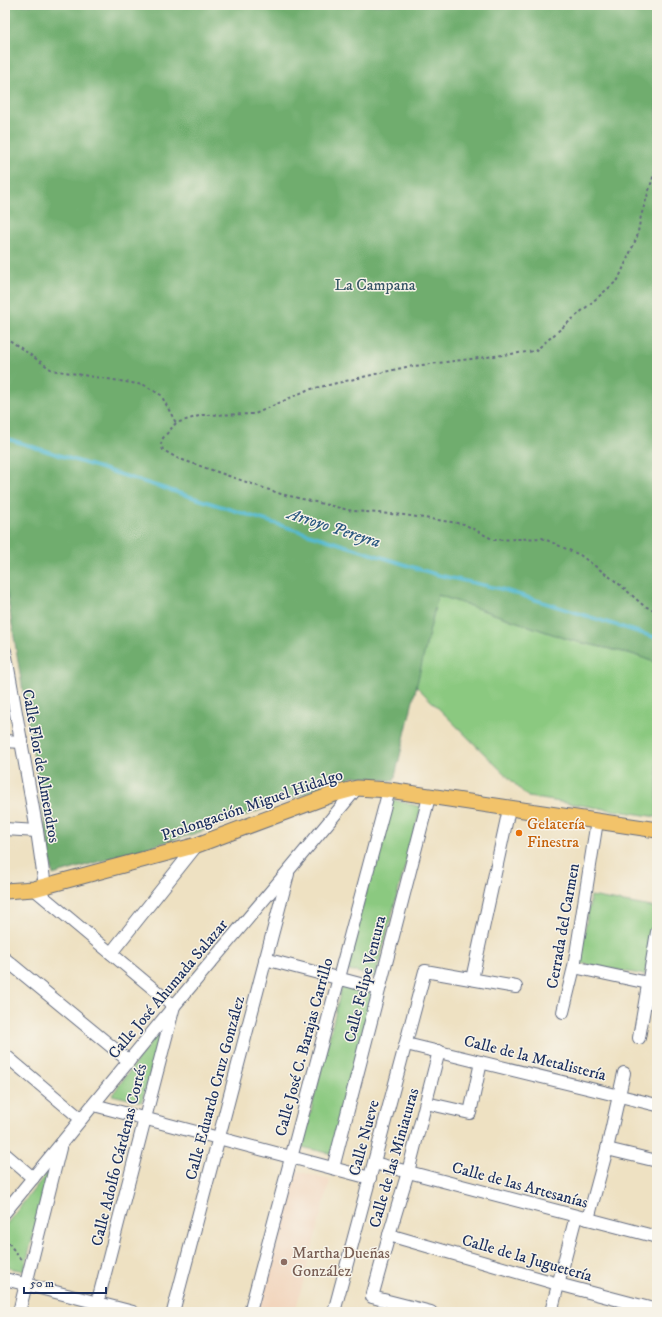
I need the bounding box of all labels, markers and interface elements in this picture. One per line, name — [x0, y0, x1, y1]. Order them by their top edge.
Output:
park label: La Campana — [334, 275, 416, 295]
water label: Arroyo Pereyra — [283, 502, 383, 553]
street label: Calle Flor de Almendros — [18, 688, 64, 844]
street label: Prolongación Miguel Hidalgo — [159, 764, 346, 846]
place label: Gelatería Finestra — [527, 814, 585, 852]
marker: Gelatería Finestra — [514, 828, 524, 838]
street label: Cerrada del Carmen — [542, 861, 584, 990]
street label: Calle Felipe Ventura — [340, 913, 390, 1044]
street label: Calle José Ahumada Salazar — [104, 915, 232, 1063]
street label: Calle José C. Barajas Carrillo — [271, 955, 338, 1138]
street label: Calle Eduardo Cruz González — [181, 994, 249, 1182]
street label: Calle de la Metalistería — [462, 1031, 608, 1085]
street label: Calle Adolfo Cárdenas Cortés — [87, 1062, 151, 1248]
street label: Calle de las Miniaturas — [364, 1086, 424, 1230]
street label: Calle Nueve — [344, 1097, 384, 1178]
street label: Calle de las Artesanías — [450, 1157, 590, 1213]
street label: Calle de la Juguetería — [460, 1230, 595, 1286]
place label: Martha Dueñas González — [292, 1243, 390, 1281]
marker: Martha Dueñas González — [279, 1257, 289, 1267]
scale bar — [24, 1269, 106, 1295]
text: 50 m — [30, 1276, 54, 1291]

